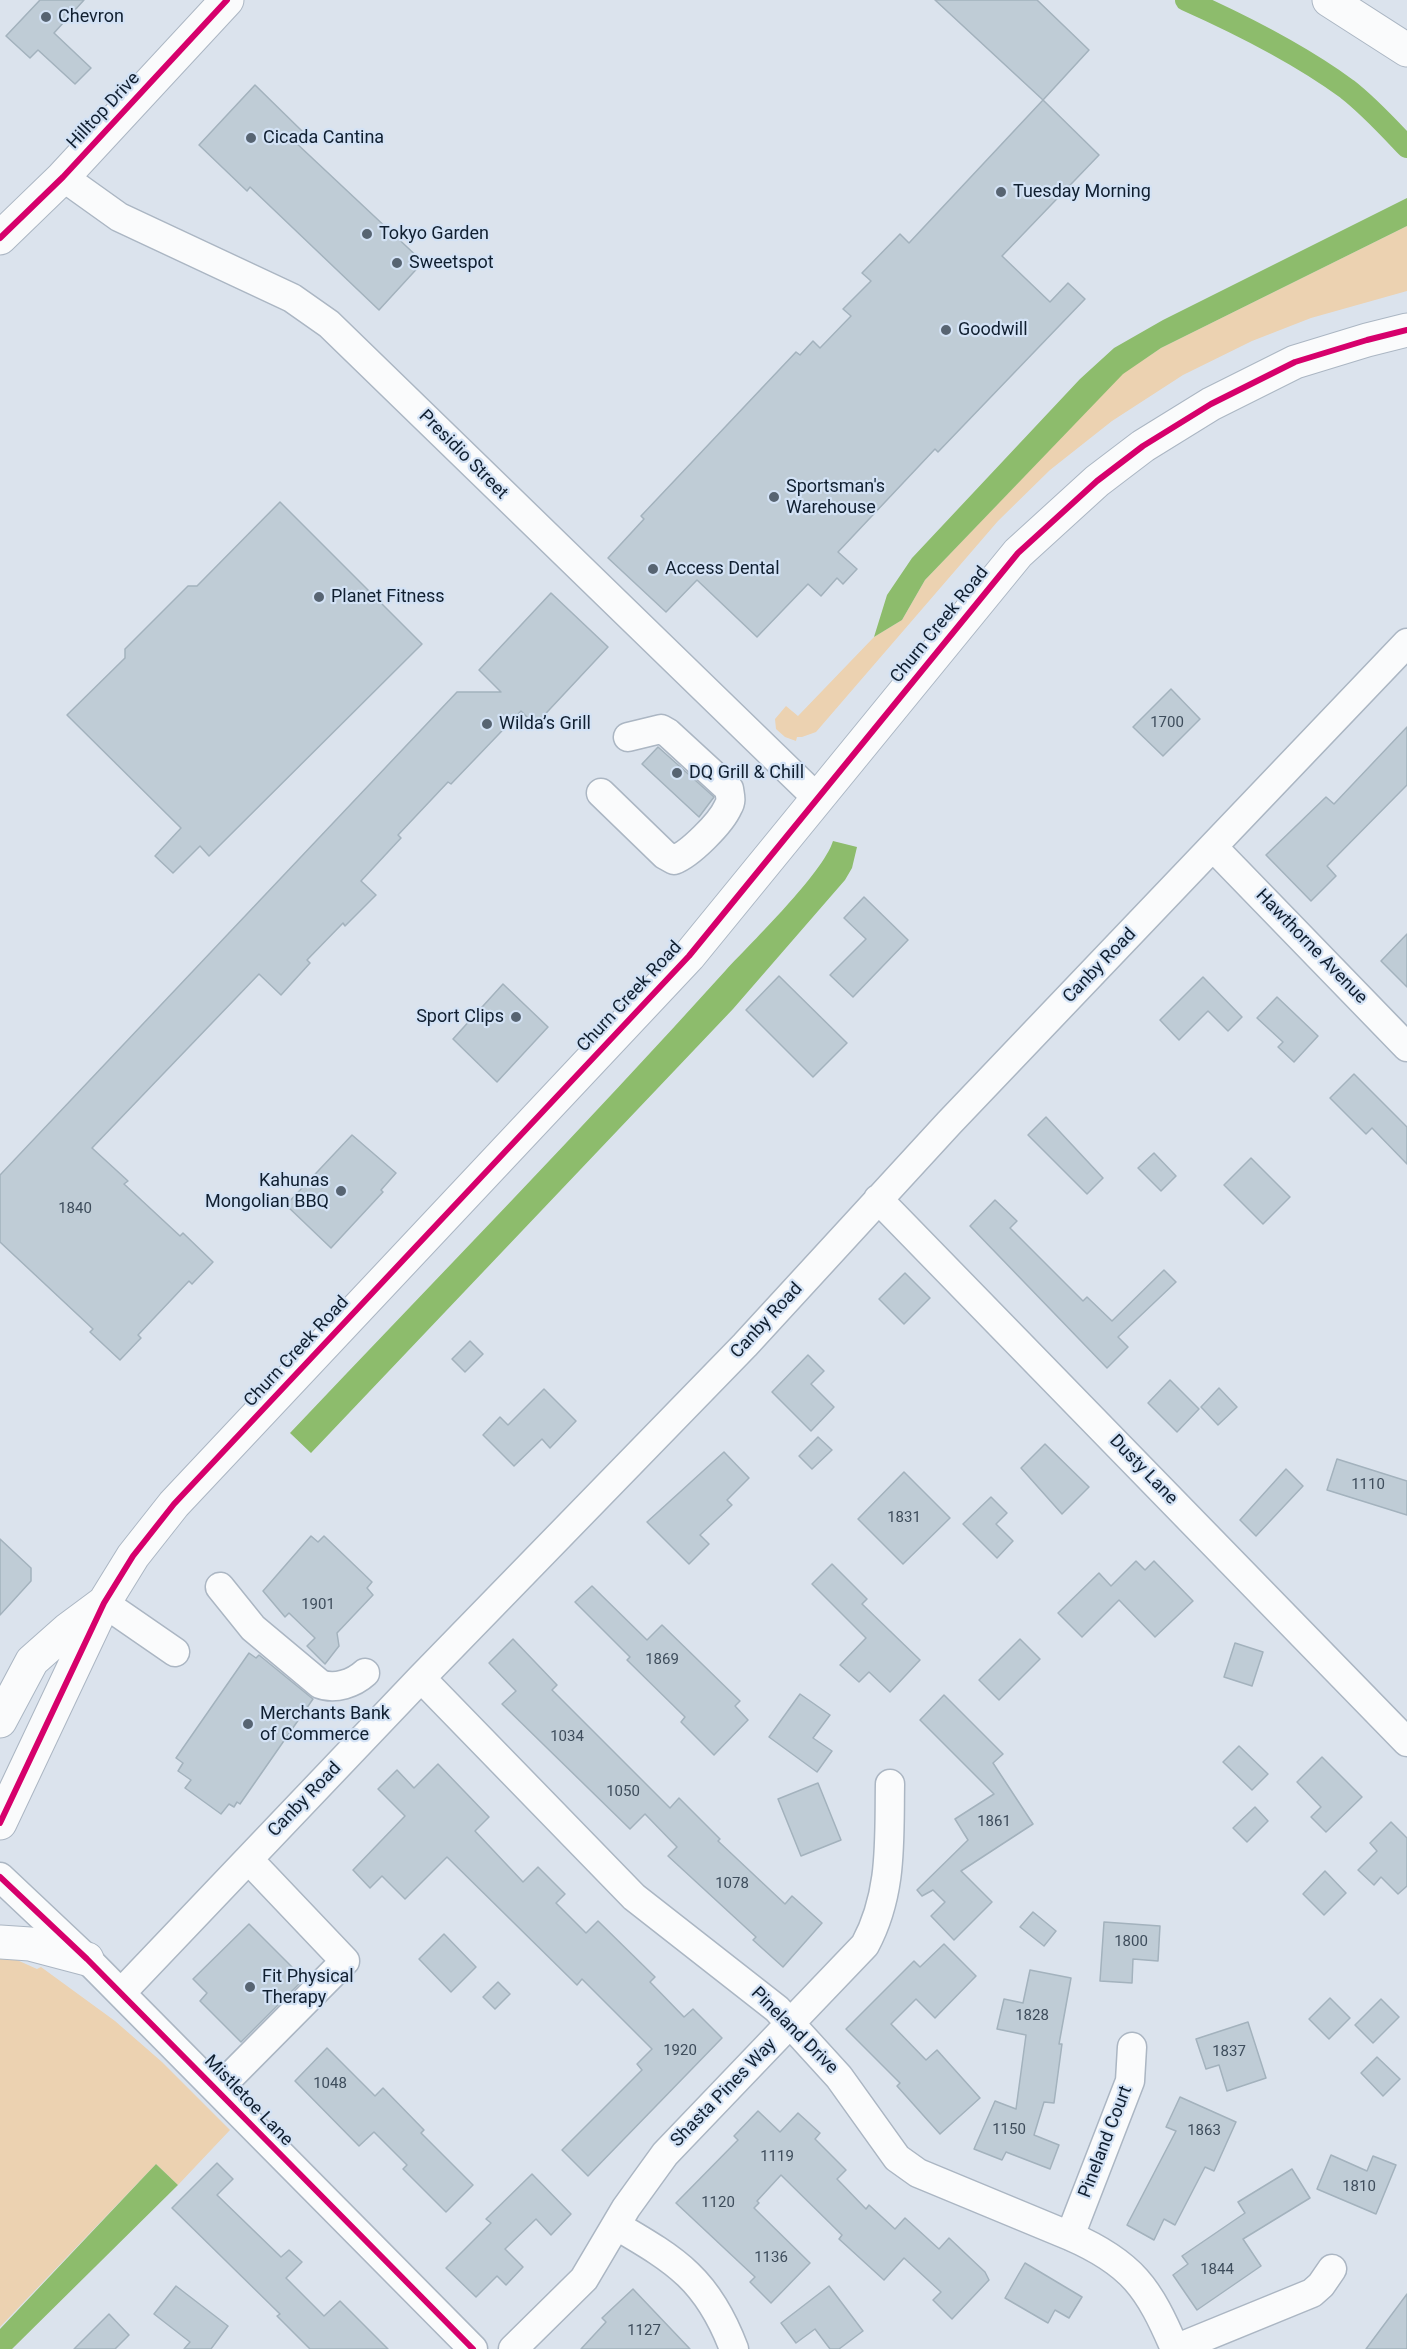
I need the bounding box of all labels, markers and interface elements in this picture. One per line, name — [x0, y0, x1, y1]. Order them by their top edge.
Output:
place label: Chevron — [58, 6, 124, 28]
marker: Chevron — [39, 10, 53, 24]
street label: Hilltop Drive — [63, 68, 145, 154]
place label: Cicada Cantina — [263, 127, 384, 149]
marker: Cicada Cantina — [244, 131, 258, 145]
place label: Tuesday Morning — [1013, 181, 1151, 203]
marker: Tuesday Morning — [994, 185, 1008, 199]
place label: Tokyo Garden — [379, 223, 489, 245]
marker: Tokyo Garden — [360, 227, 374, 241]
place label: Sweetspot — [409, 252, 494, 274]
marker: Sweetspot — [390, 256, 404, 270]
place label: Goodwill — [958, 319, 1028, 341]
marker: Goodwill — [939, 323, 953, 337]
street label: Presidio Street — [414, 406, 512, 504]
place label: Sportsman's Warehouse — [786, 476, 885, 518]
marker: Sportsman's Warehouse — [767, 490, 781, 504]
place label: Access Dental — [665, 558, 780, 580]
marker: Access Dental — [646, 562, 660, 576]
street label: Churn Creek Road — [886, 562, 994, 688]
place label: Planet Fitness — [331, 586, 445, 608]
marker: Planet Fitness — [312, 590, 326, 604]
place label: Wilda’s Grill — [499, 713, 591, 735]
house number: 1700 — [1150, 714, 1184, 732]
marker: Wilda’s Grill — [480, 717, 494, 731]
place label: DQ Grill & Chill — [689, 762, 804, 784]
marker: DQ Grill & Chill — [670, 766, 684, 780]
street label: Hawthorne Avenue — [1251, 885, 1371, 1009]
street label: Canby Road — [1059, 924, 1141, 1008]
street label: Churn Creek Road — [573, 937, 687, 1057]
place label: Sport Clips — [416, 1006, 504, 1028]
marker: Sport Clips — [509, 1010, 523, 1024]
place label: Kahunas Mongolian BBQ — [205, 1170, 329, 1212]
marker: Kahunas Mongolian BBQ — [334, 1184, 348, 1198]
house number: 1840 — [58, 1200, 92, 1218]
street label: Canby Road — [726, 1279, 808, 1363]
street label: Churn Creek Road — [240, 1292, 354, 1412]
street label: Dusty Lane — [1104, 1431, 1182, 1509]
house number: 1110 — [1351, 1476, 1385, 1494]
house number: 1831 — [887, 1509, 921, 1527]
house number: 1901 — [301, 1596, 335, 1614]
house number: 1869 — [645, 1651, 679, 1669]
place label: Merchants Bank of Commerce — [260, 1703, 390, 1746]
marker: Merchants Bank of Commerce — [241, 1717, 255, 1731]
house number: 1034 — [550, 1728, 584, 1746]
street label: Canby Road — [264, 1758, 346, 1842]
house number: 1050 — [606, 1783, 640, 1801]
house number: 1861 — [977, 1813, 1011, 1831]
house number: 1078 — [715, 1875, 749, 1893]
house number: 1800 — [1114, 1933, 1148, 1951]
place label: Fit Physical Therapy — [262, 1966, 354, 2008]
marker: Fit Physical Therapy — [243, 1980, 257, 1994]
street label: Pineland Drive — [746, 1983, 842, 2079]
house number: 1828 — [1015, 2007, 1049, 2025]
street label: Shasta Pines Way — [667, 2034, 781, 2152]
house number: 1920 — [663, 2042, 697, 2060]
house number: 1837 — [1212, 2043, 1246, 2061]
street label: Mistletoe Lane — [199, 2051, 297, 2151]
house number: 1048 — [313, 2075, 347, 2093]
street label: Pineland Court — [1075, 2083, 1137, 2201]
house number: 1150 — [992, 2121, 1026, 2139]
house number: 1863 — [1187, 2122, 1221, 2140]
house number: 1119 — [760, 2148, 794, 2166]
house number: 1810 — [1342, 2178, 1376, 2196]
house number: 1120 — [701, 2194, 735, 2212]
house number: 1136 — [754, 2249, 788, 2267]
house number: 1844 — [1200, 2261, 1234, 2279]
house number: 1127 — [627, 2322, 661, 2340]

